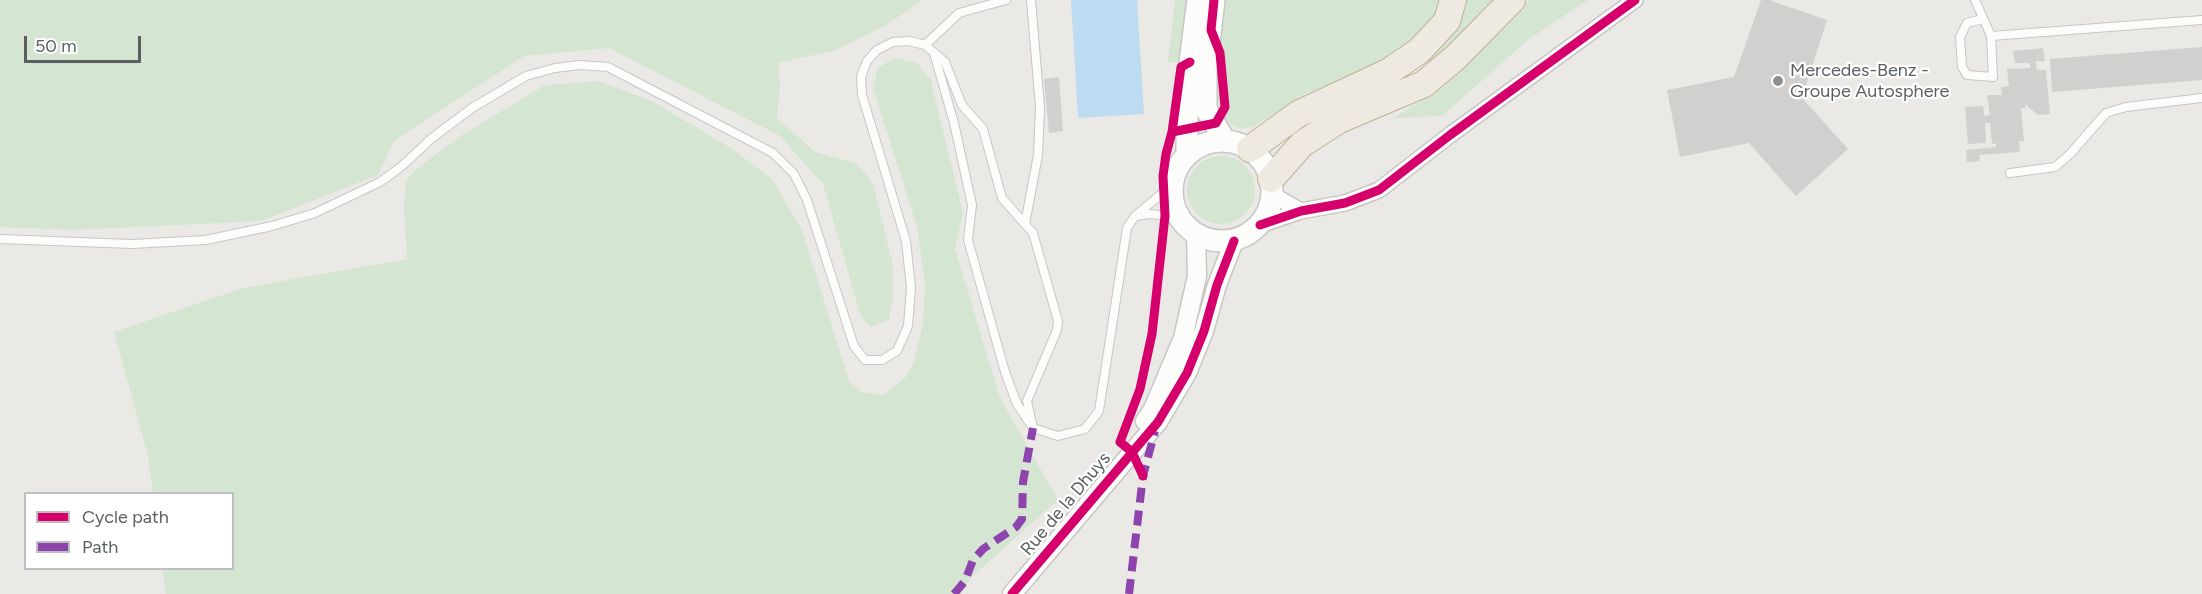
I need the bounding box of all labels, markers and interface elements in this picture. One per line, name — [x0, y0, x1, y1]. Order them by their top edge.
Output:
scale bar — [27, 24, 144, 62]
text: 50 m — [35, 35, 77, 57]
place label: Mercedes-Benz - Groupe Autosphere — [1790, 60, 1949, 103]
marker: Mercedes-Benz - Groupe Autosphere — [1771, 74, 1785, 88]
street label: Rue de la Dhuys — [1016, 448, 1116, 560]
legend — [24, 492, 234, 570]
text: Cycle path — [82, 506, 169, 528]
text: Path — [82, 536, 118, 558]

